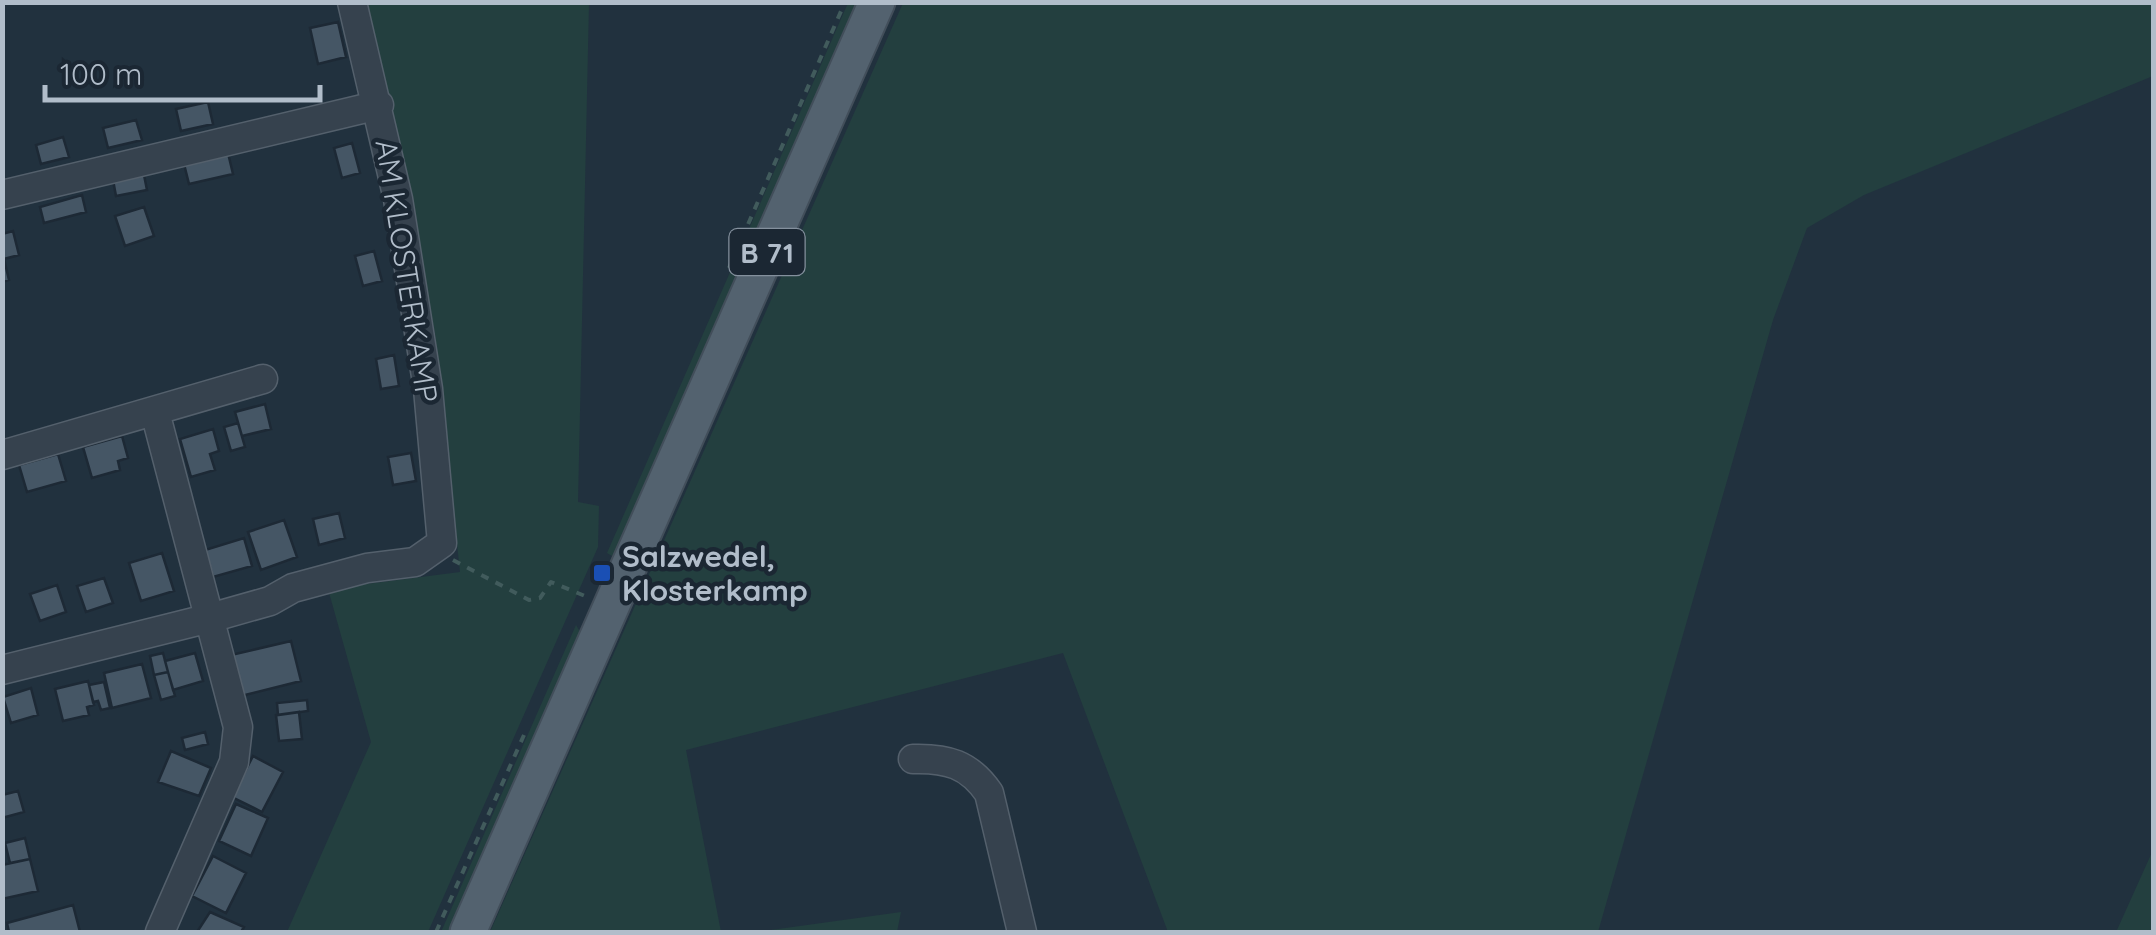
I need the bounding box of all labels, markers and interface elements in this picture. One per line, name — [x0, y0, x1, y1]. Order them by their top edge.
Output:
scale bar — [45, 40, 320, 102]
text: 100 m — [60, 55, 142, 93]
street label: AM KLOSTERKAMP — [367, 137, 447, 405]
road number: B 71 — [730, 229, 804, 275]
place label: Salzwedel, Klosterkamp — [622, 537, 808, 609]
marker: Salzwedel, Klosterkamp — [591, 562, 613, 584]

